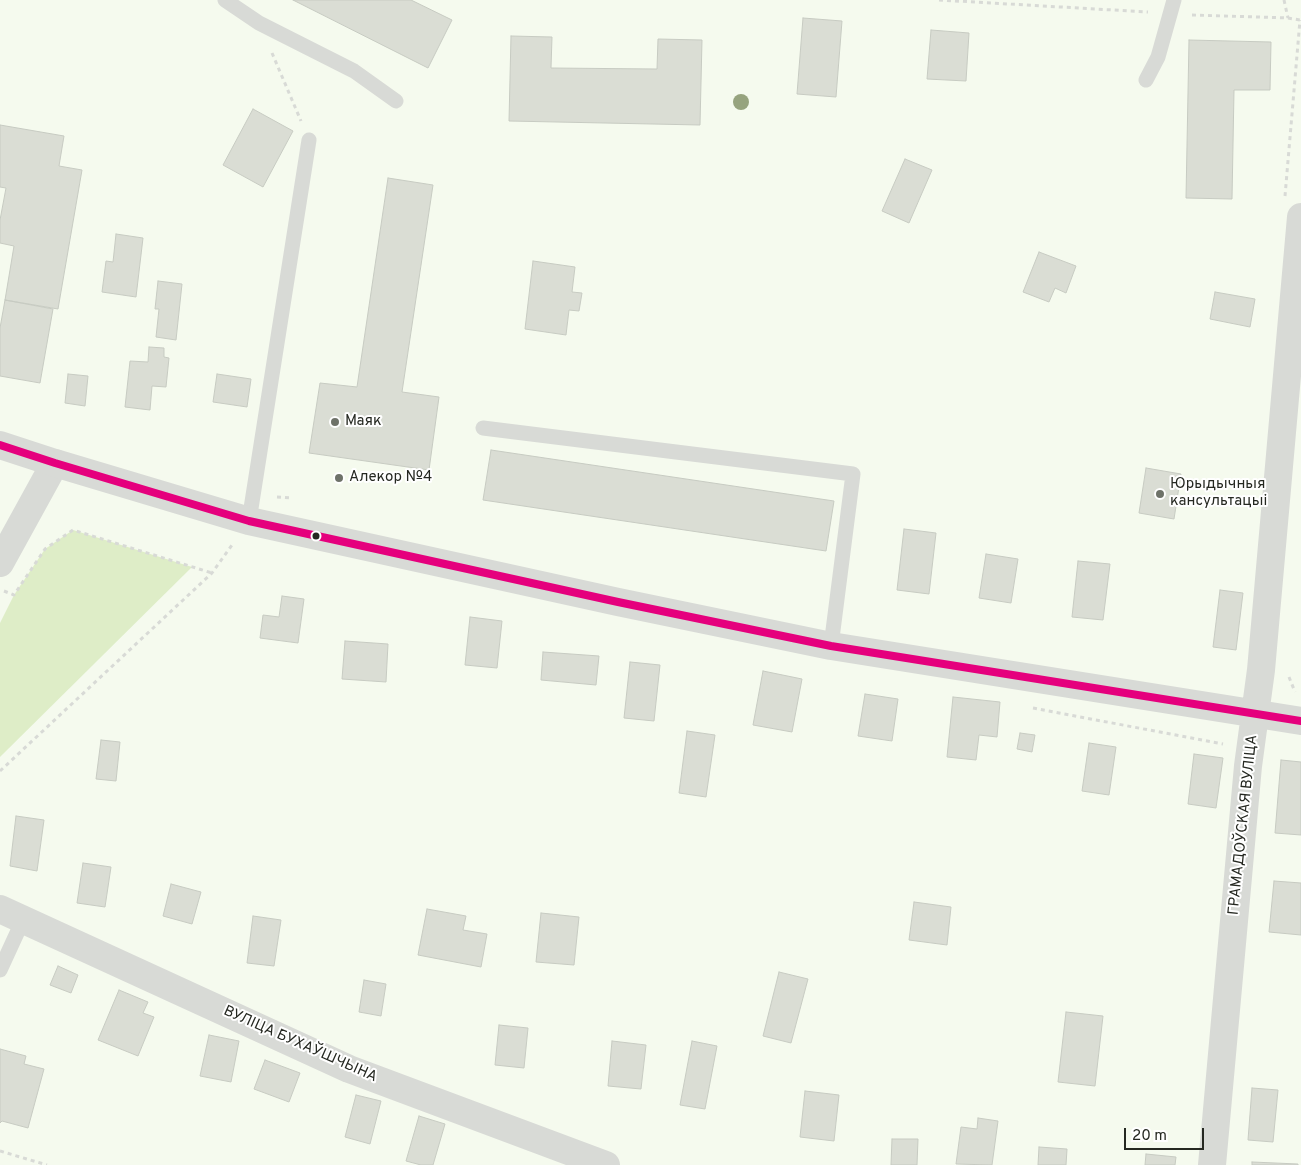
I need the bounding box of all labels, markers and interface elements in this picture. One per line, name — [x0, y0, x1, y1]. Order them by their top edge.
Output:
place label: Маяк — [345, 413, 382, 431]
marker: Маяк — [329, 416, 341, 428]
place label: Алекор №4 — [349, 469, 432, 487]
marker: Алекор №4 — [333, 472, 345, 484]
place label: Юрыдычныя кансультацыі — [1170, 476, 1267, 511]
marker: Юрыдычныя кансультацыі — [1154, 488, 1166, 500]
unlabelled marker — [311, 531, 321, 541]
street label: ГРАМАДОЎСКАЯ ВУЛІЦА — [1226, 734, 1262, 916]
street label: ВУЛІЦА БУХАЎШЧЫНА — [220, 1003, 380, 1087]
scale bar — [1126, 1118, 1206, 1150]
text: 20 m — [1132, 1127, 1167, 1146]

